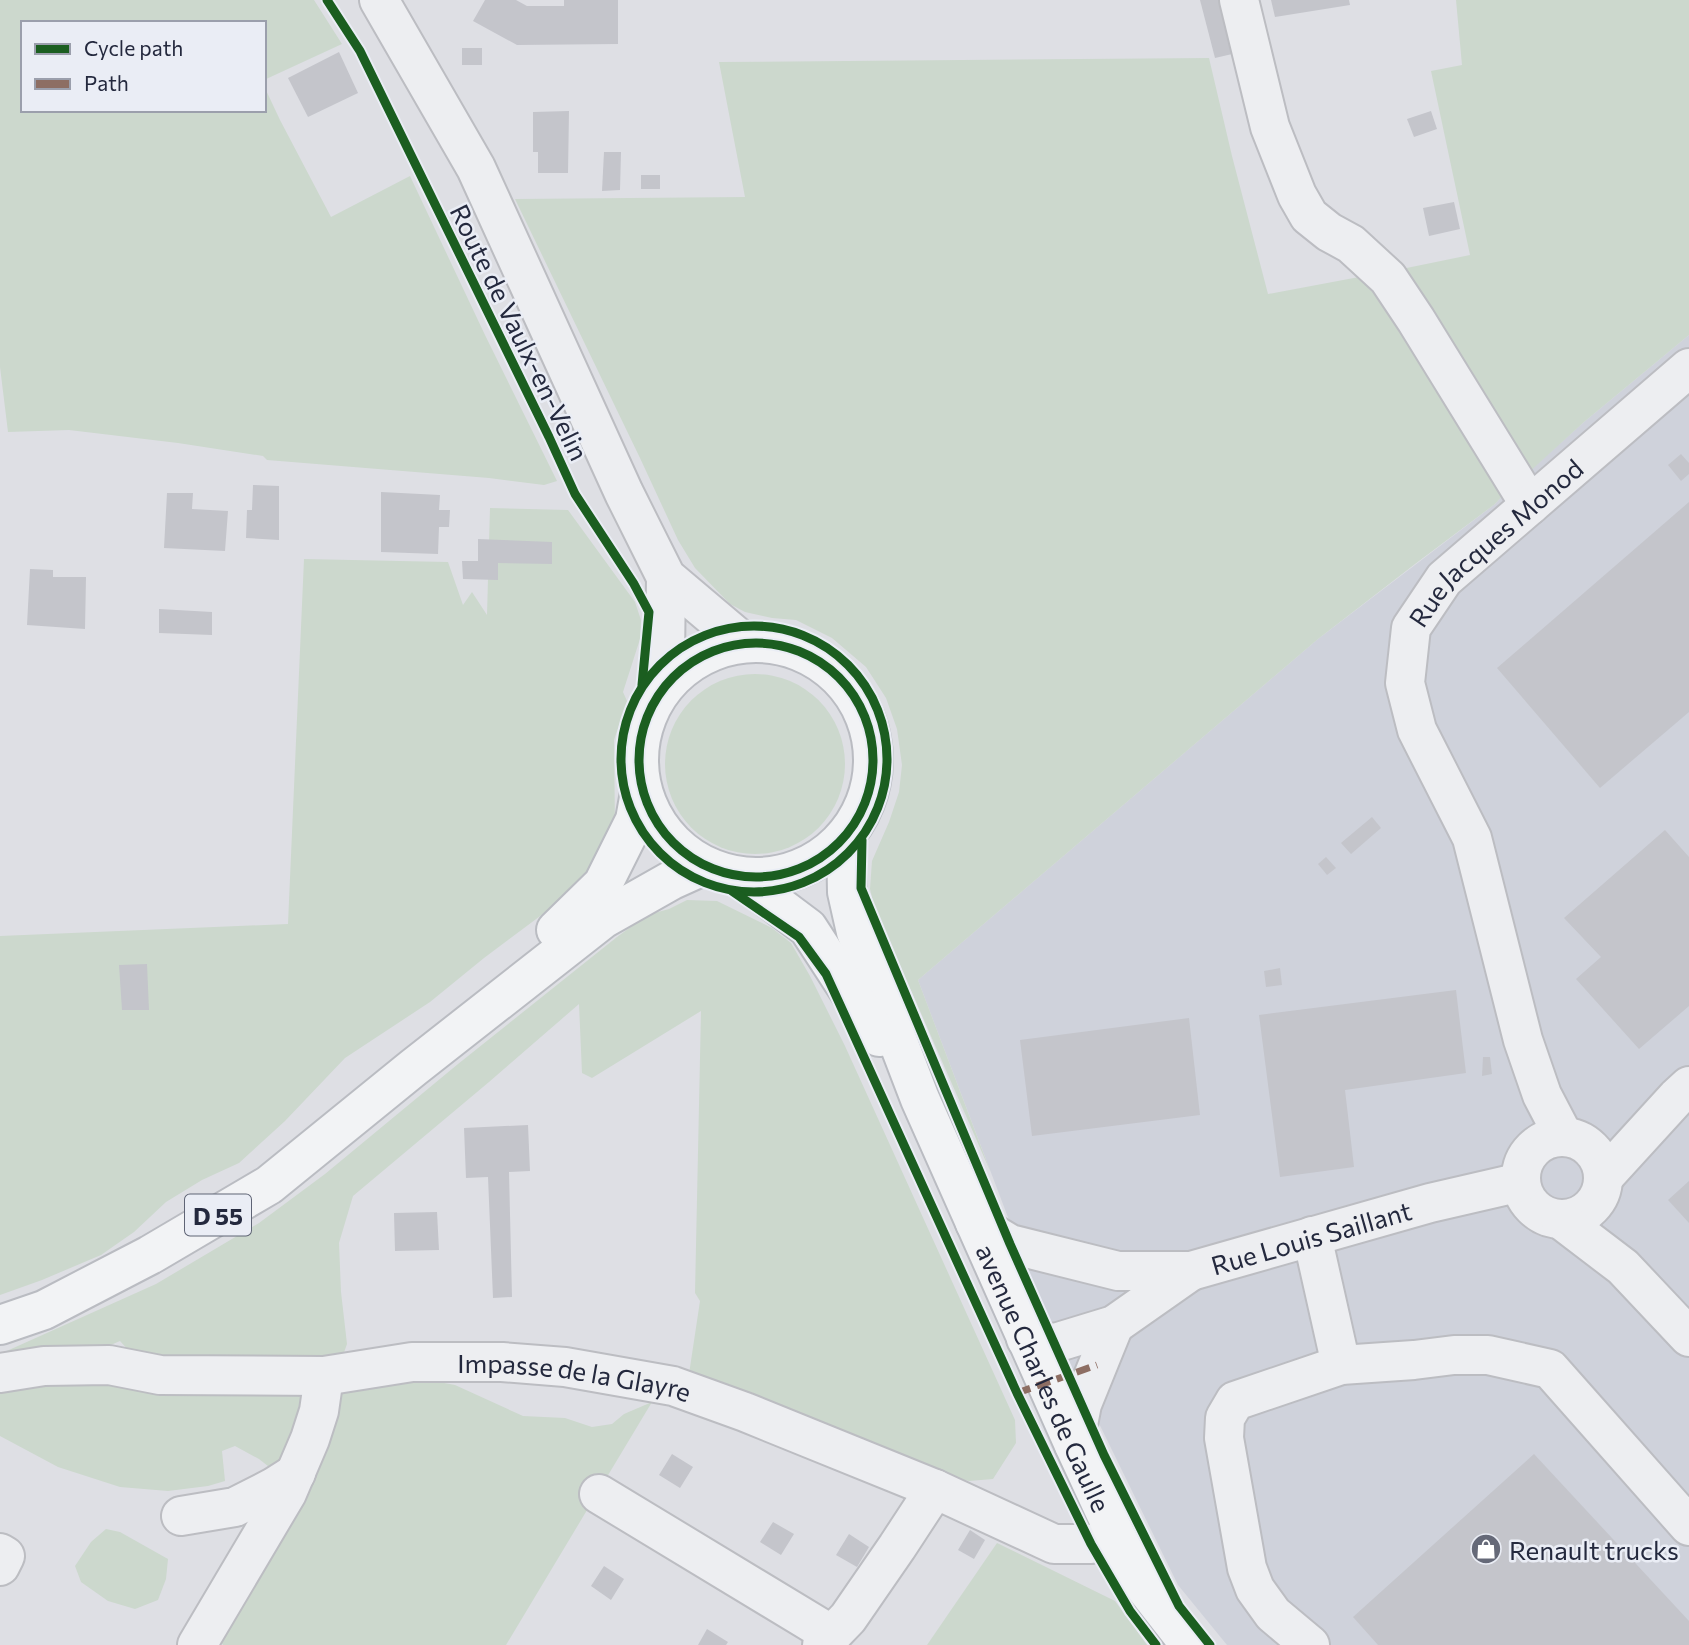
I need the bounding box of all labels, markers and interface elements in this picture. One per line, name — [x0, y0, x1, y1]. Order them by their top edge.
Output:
legend — [21, 21, 266, 112]
text: Cycle path — [84, 35, 183, 60]
text: Path — [84, 70, 129, 95]
street label: Route de Vaulx-en-Velin — [444, 199, 596, 465]
street label: Rue Jacques Monod — [1401, 452, 1588, 632]
street label: Rue Louis Saillant — [1207, 1194, 1415, 1280]
road number: D 55 — [185, 1195, 251, 1236]
street label: avenue Charles de Gaulle — [971, 1239, 1118, 1516]
street label: Impasse de la Glayre — [457, 1347, 696, 1407]
shop icon: Renault trucks — [1469, 1532, 1503, 1566]
place label: Renault trucks — [1509, 1534, 1679, 1565]

